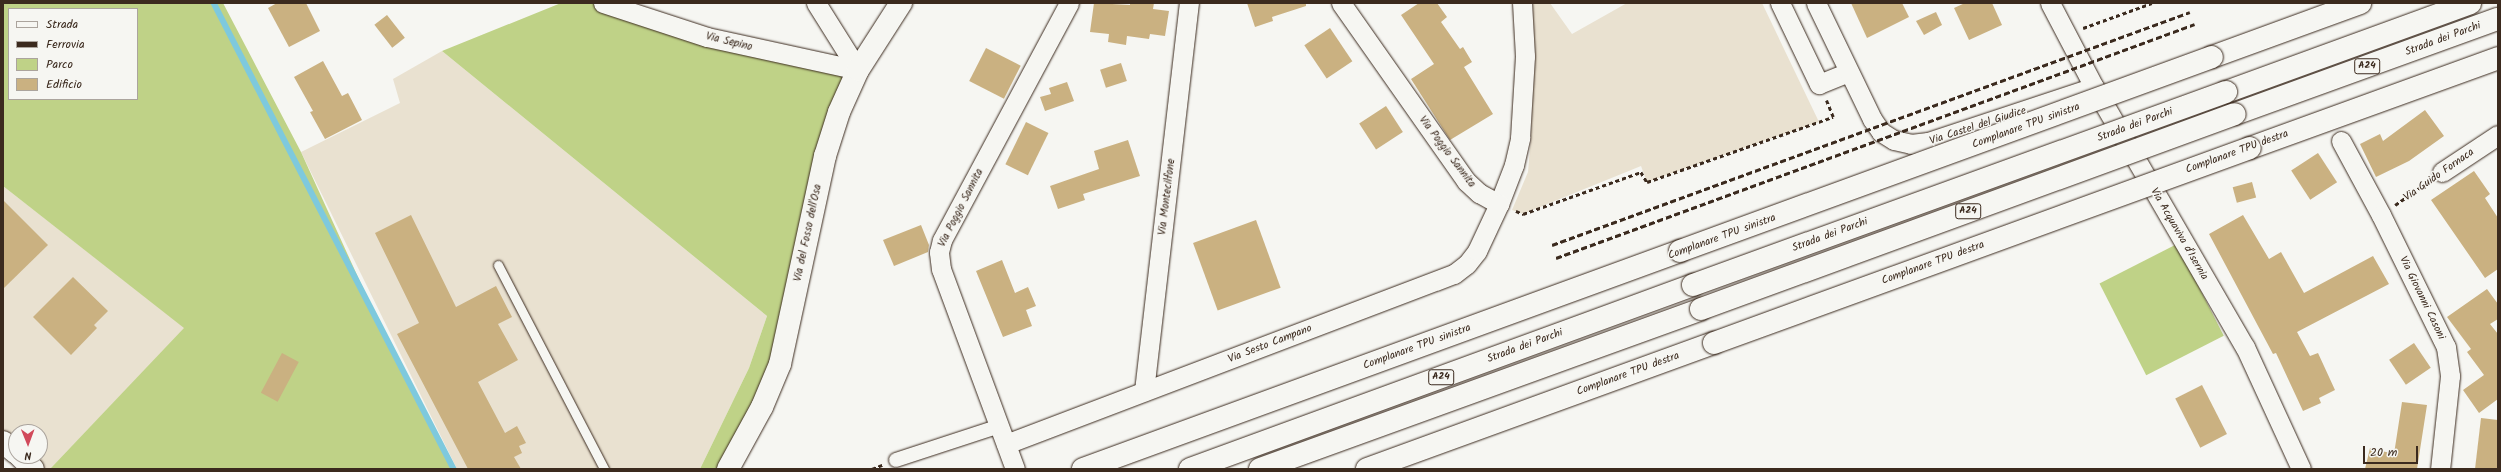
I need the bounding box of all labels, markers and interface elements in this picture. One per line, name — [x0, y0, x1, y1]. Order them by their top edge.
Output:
legend — [8, 8, 138, 100]
text: Strada — [46, 15, 78, 34]
street label: Strada dei Parchi — [2403, 19, 2483, 59]
street label: Via Sepino — [704, 30, 754, 54]
text: Ferrovia — [46, 35, 85, 54]
text: Parco — [46, 55, 73, 74]
road number: A24 — [2354, 58, 2380, 74]
text: Edificio — [46, 75, 82, 94]
street label: Complanare TPU sinistra — [1970, 100, 2082, 152]
street label: Via Castel del Giudice — [1928, 104, 2028, 148]
street label: Strada dei Parchi — [2095, 105, 2175, 145]
street label: Via Poggio Sannita — [1416, 114, 1478, 190]
street label: Complanare TPU destra — [2184, 127, 2290, 177]
street label: Via Guido Fornaca — [2401, 146, 2477, 204]
street label: Via Montecilfone — [1156, 158, 1178, 236]
street label: Via Poggio Sannita — [936, 167, 986, 249]
street label: Via del Fosso dell'Osa — [791, 183, 825, 283]
street label: Via Acquaviva d'Isernia — [2147, 186, 2211, 282]
road number: A24 — [1955, 203, 1981, 219]
street label: Complanare TPU sinistra — [1666, 211, 1778, 263]
street label: Strada dei Parchi — [1790, 215, 1870, 255]
street label: Complanare TPU destra — [1880, 238, 1986, 288]
street label: Via Giovanni Casoni — [2396, 254, 2448, 342]
street label: Complanare TPU sinistra — [1361, 321, 1473, 373]
street label: Via Sesto Campano — [1226, 322, 1314, 366]
street label: Strada dei Parchi — [1485, 326, 1565, 366]
street label: Complanare TPU destra — [1575, 349, 1681, 399]
road number: A24 — [1428, 369, 1454, 385]
north arrow — [8, 424, 48, 464]
scale bar — [2365, 438, 2420, 464]
text: 20 m — [2370, 443, 2397, 462]
text: N — [25, 446, 32, 464]

